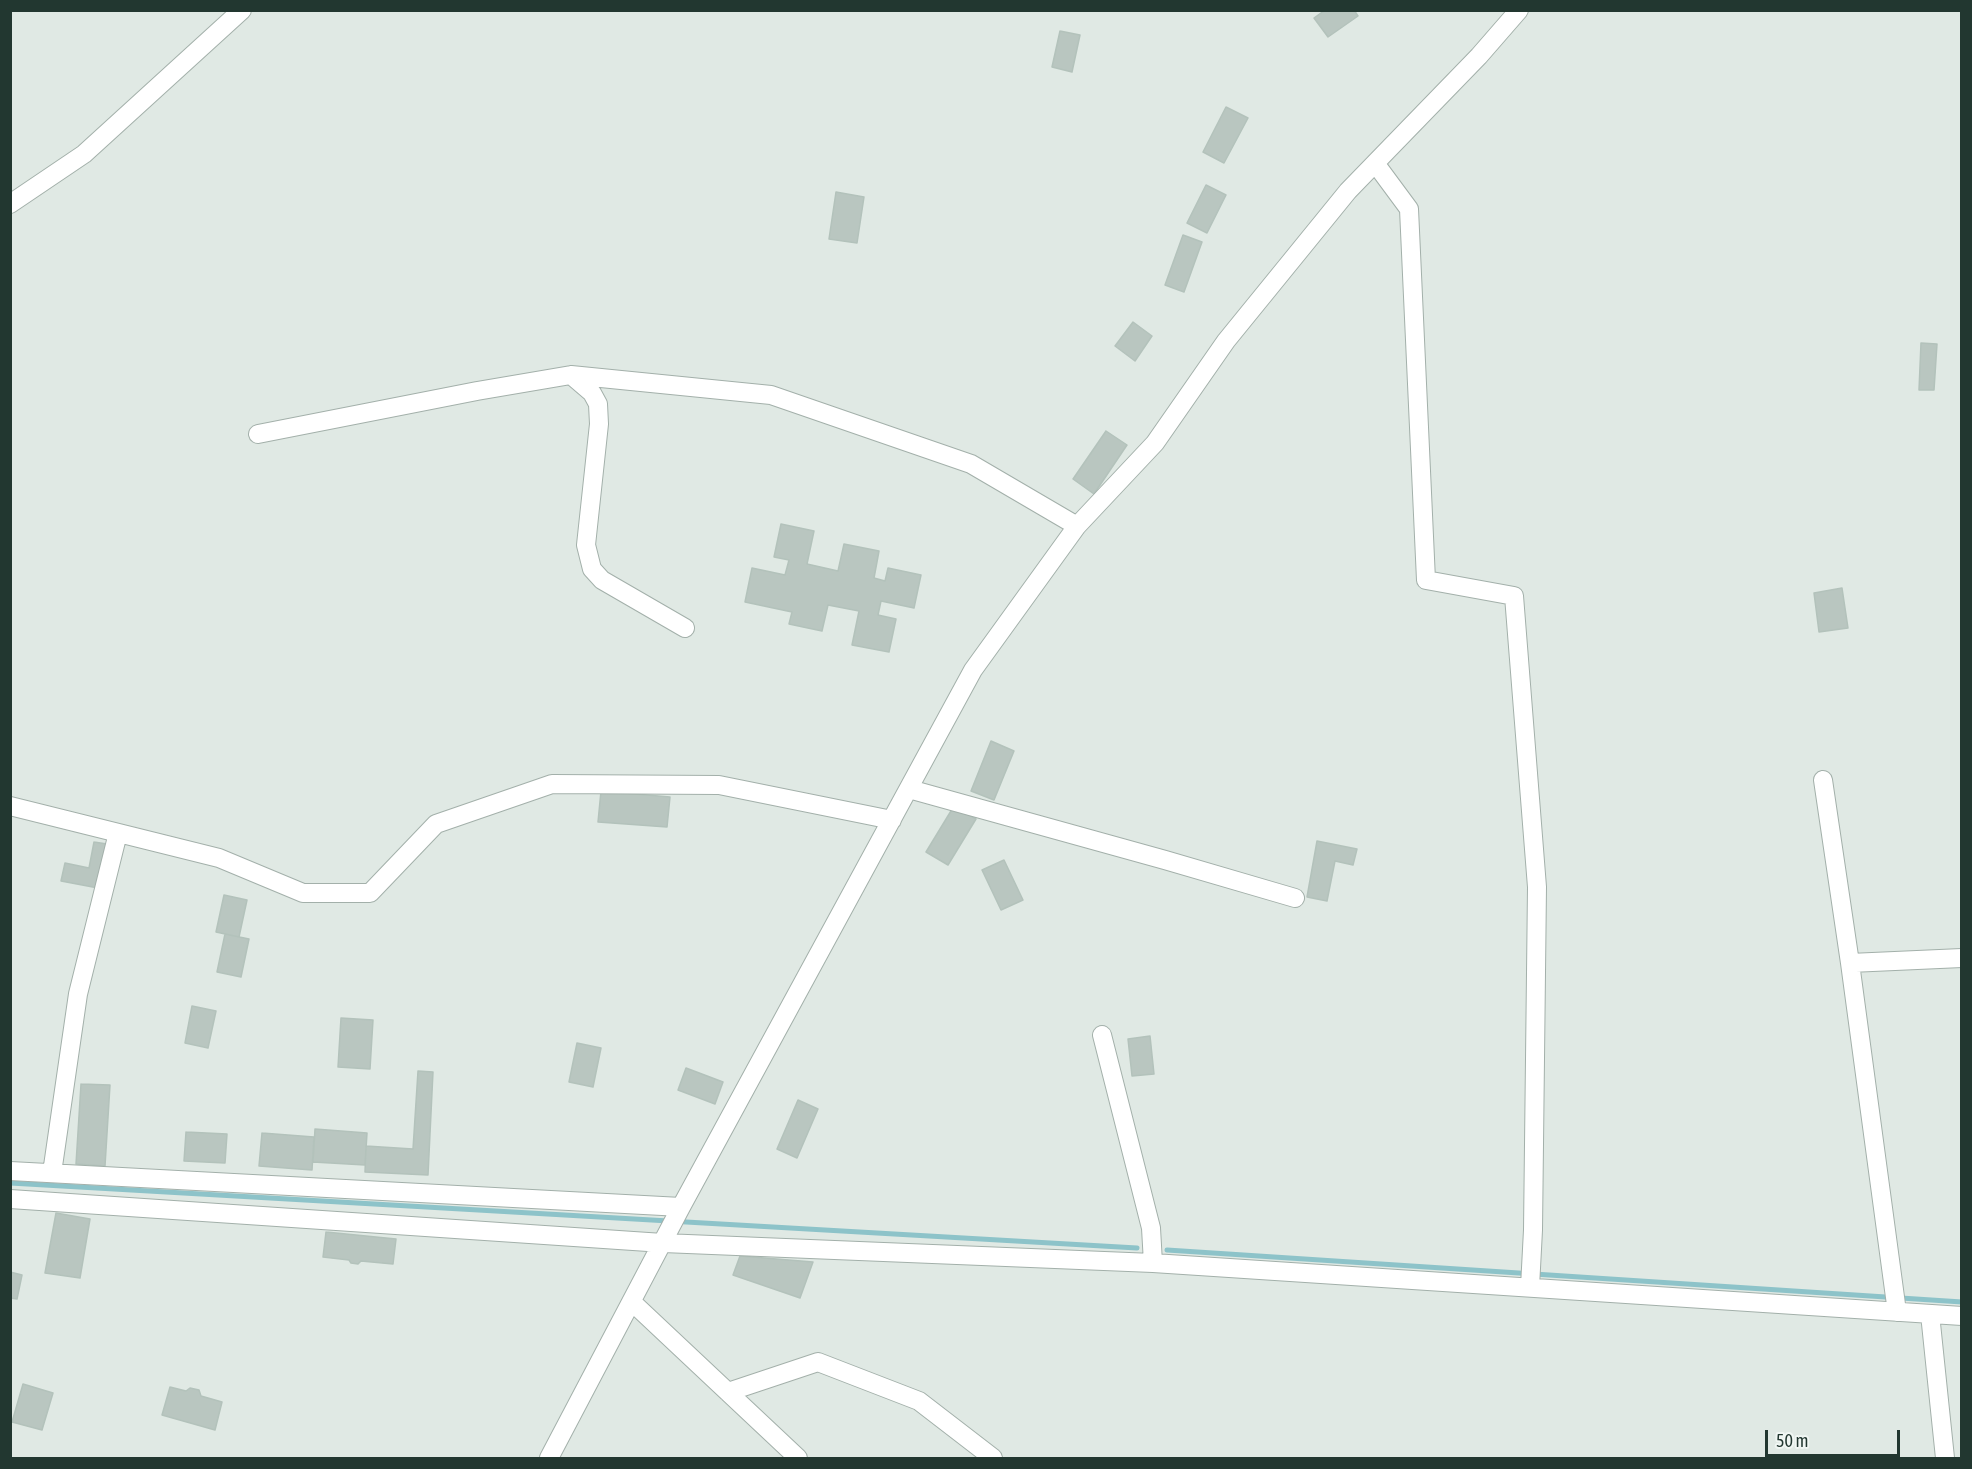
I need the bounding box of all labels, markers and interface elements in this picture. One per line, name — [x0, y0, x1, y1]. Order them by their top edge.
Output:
scale bar — [1768, 1418, 1903, 1456]
text: 50 m — [1776, 1430, 1808, 1451]

